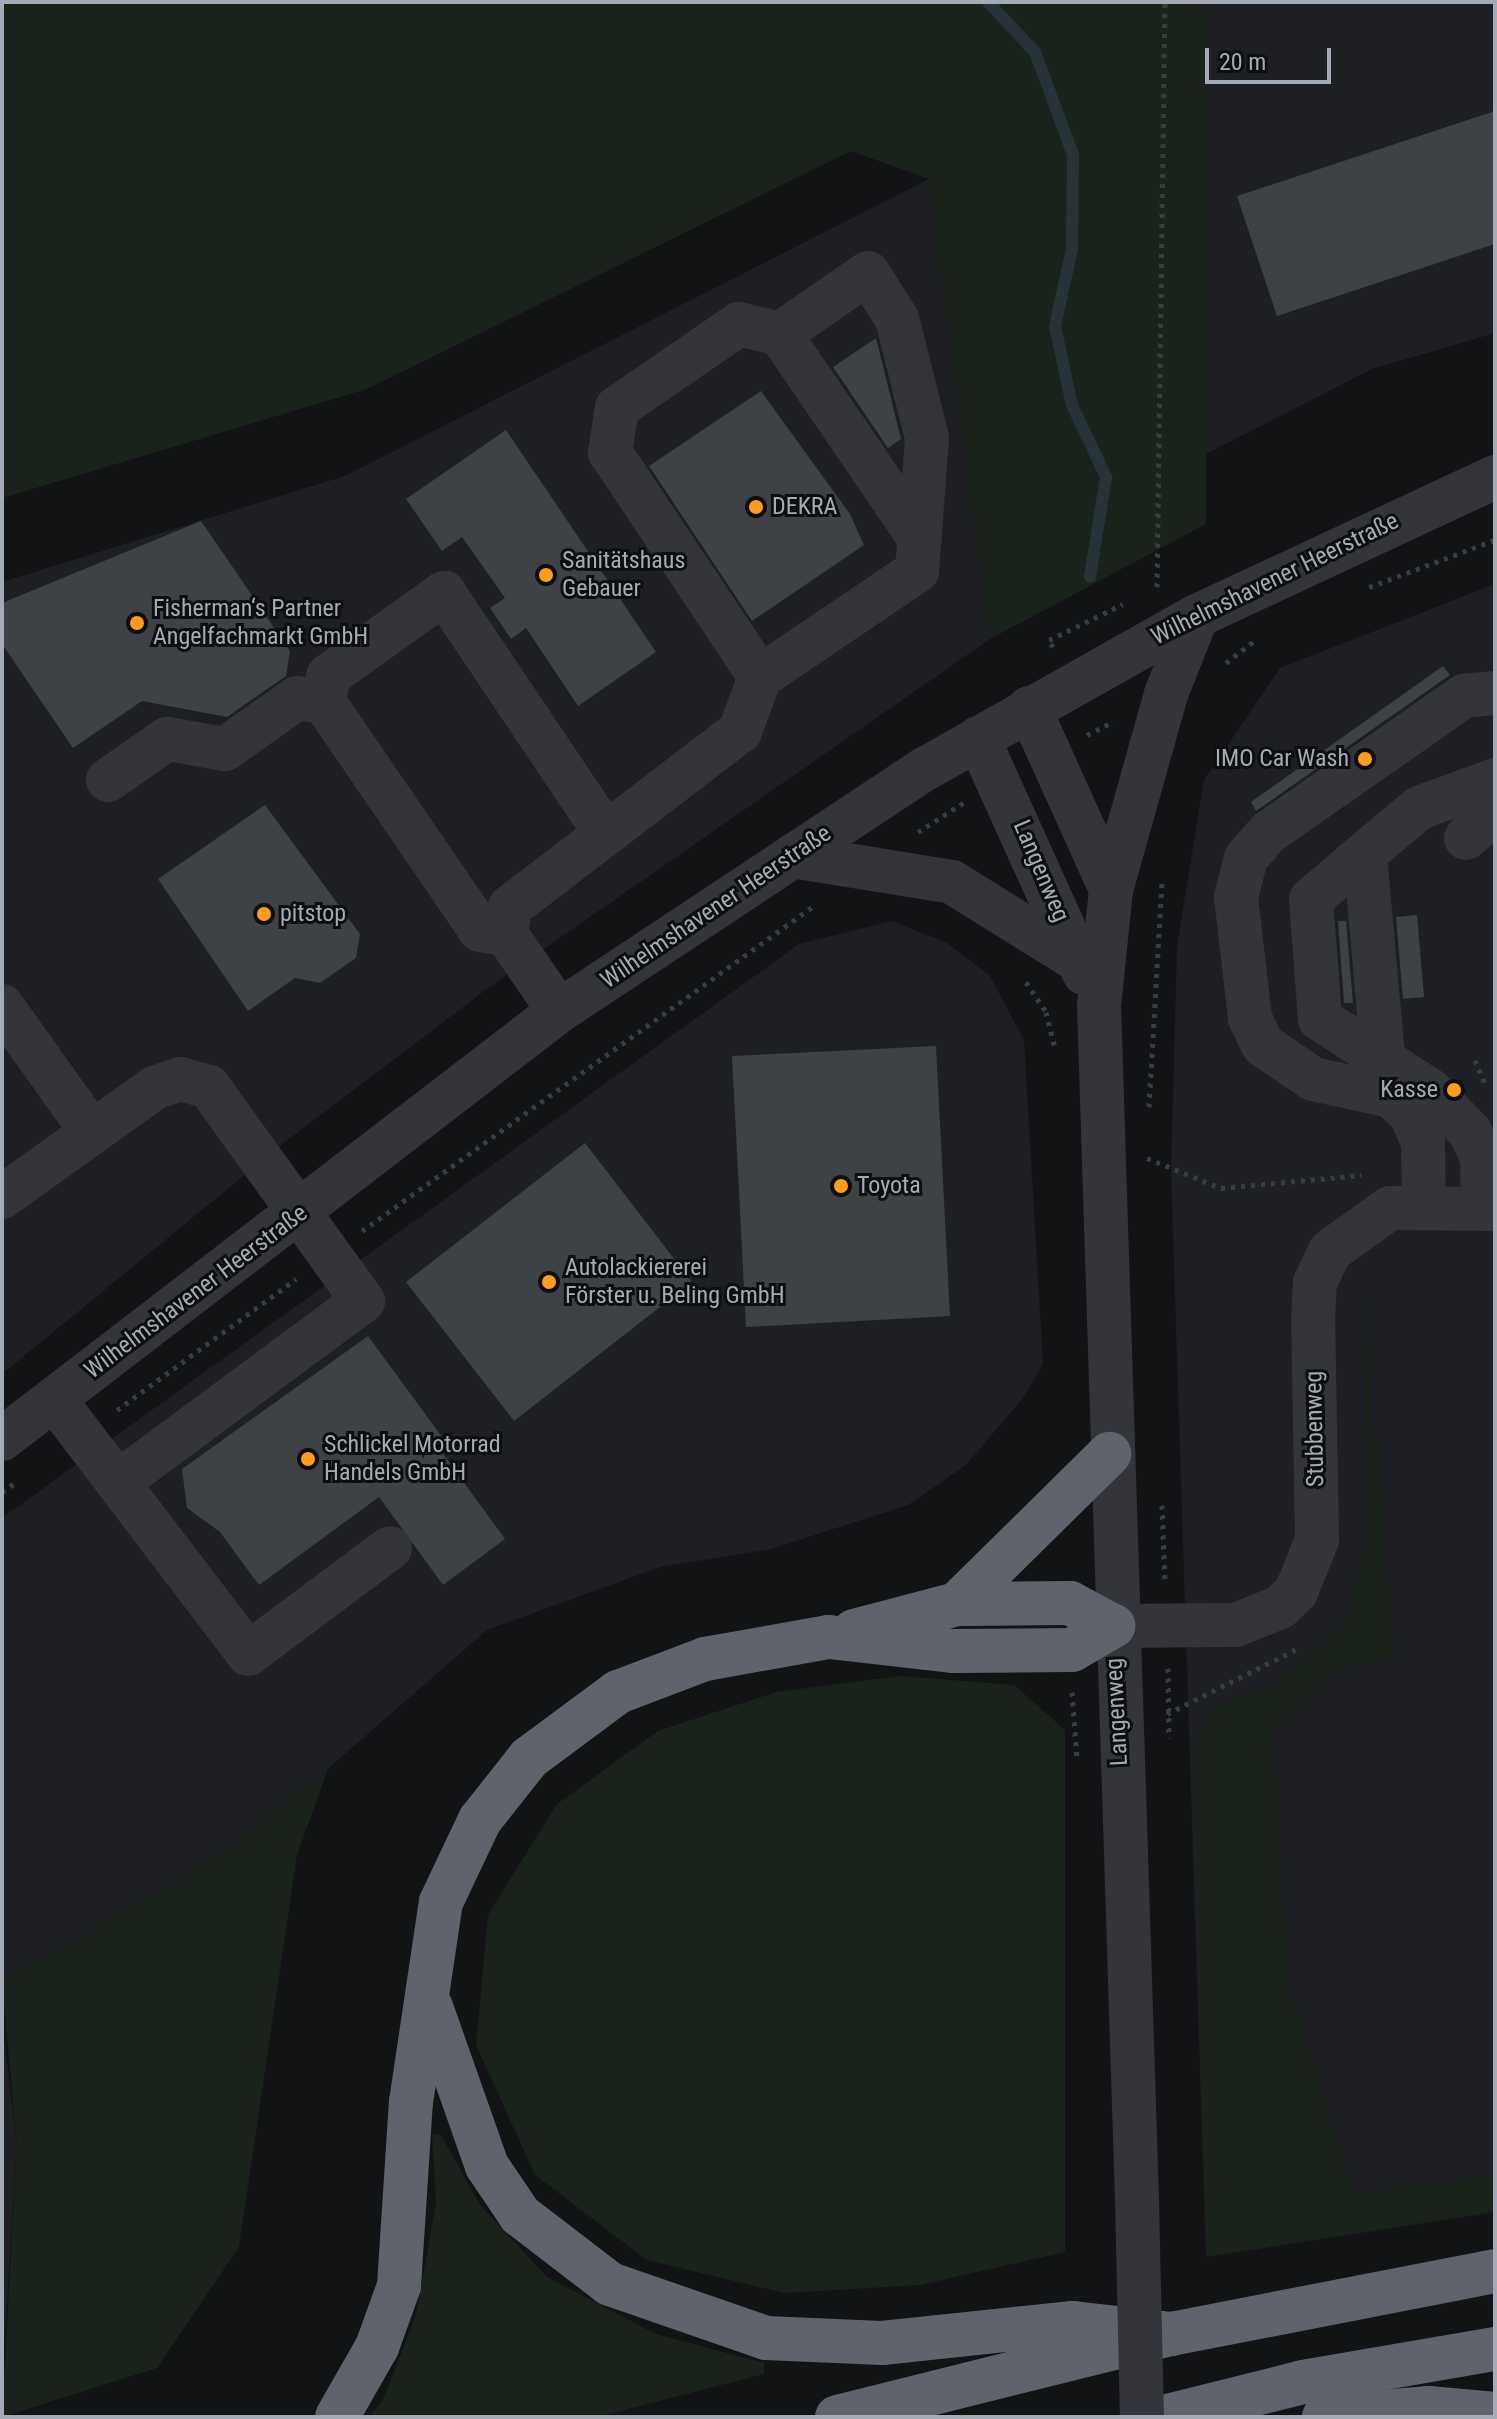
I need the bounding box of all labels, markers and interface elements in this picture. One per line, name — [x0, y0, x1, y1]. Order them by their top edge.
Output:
scale bar — [1209, 32, 1335, 82]
text: 20 m — [1219, 48, 1266, 76]
place label: DEKRA — [772, 493, 837, 521]
marker: DEKRA — [747, 498, 765, 516]
street label: Wilhelmshavener Heerstraße — [1147, 507, 1403, 651]
place label: Sanitätshaus Gebauer — [562, 547, 685, 603]
marker: Sanitätshaus Gebauer — [537, 566, 555, 584]
place label: Fisherman‘s Partner Angelfachmarkt GmbH — [153, 595, 368, 651]
marker: Fisherman‘s Partner Angelfachmarkt GmbH — [128, 614, 146, 632]
place label: IMO Car Wash — [1215, 745, 1349, 773]
marker: IMO Car Wash — [1356, 750, 1374, 768]
street label: Langenweg — [1007, 816, 1075, 926]
street label: Wilhelmshavener Heerstraße — [595, 819, 837, 995]
place label: pitstop — [280, 900, 346, 928]
marker: pitstop — [255, 905, 273, 923]
place label: Kasse — [1380, 1076, 1438, 1104]
marker: Kasse — [1445, 1081, 1463, 1099]
place label: Toyota — [857, 1172, 921, 1200]
marker: Toyota — [832, 1177, 850, 1195]
street label: Wilhelmshavener Heerstraße — [79, 1199, 313, 1385]
place label: Autolackiererei Förster u. Beling GmbH — [565, 1254, 785, 1310]
marker: Autolackiererei Förster u. Beling GmbH — [540, 1273, 558, 1291]
street label: Stubbenweg — [1300, 1371, 1330, 1487]
place label: Schlickel Motorrad Handels GmbH — [324, 1431, 501, 1487]
marker: Schlickel Motorrad Handels GmbH — [299, 1450, 317, 1468]
street label: Langenweg — [1100, 1657, 1134, 1767]

